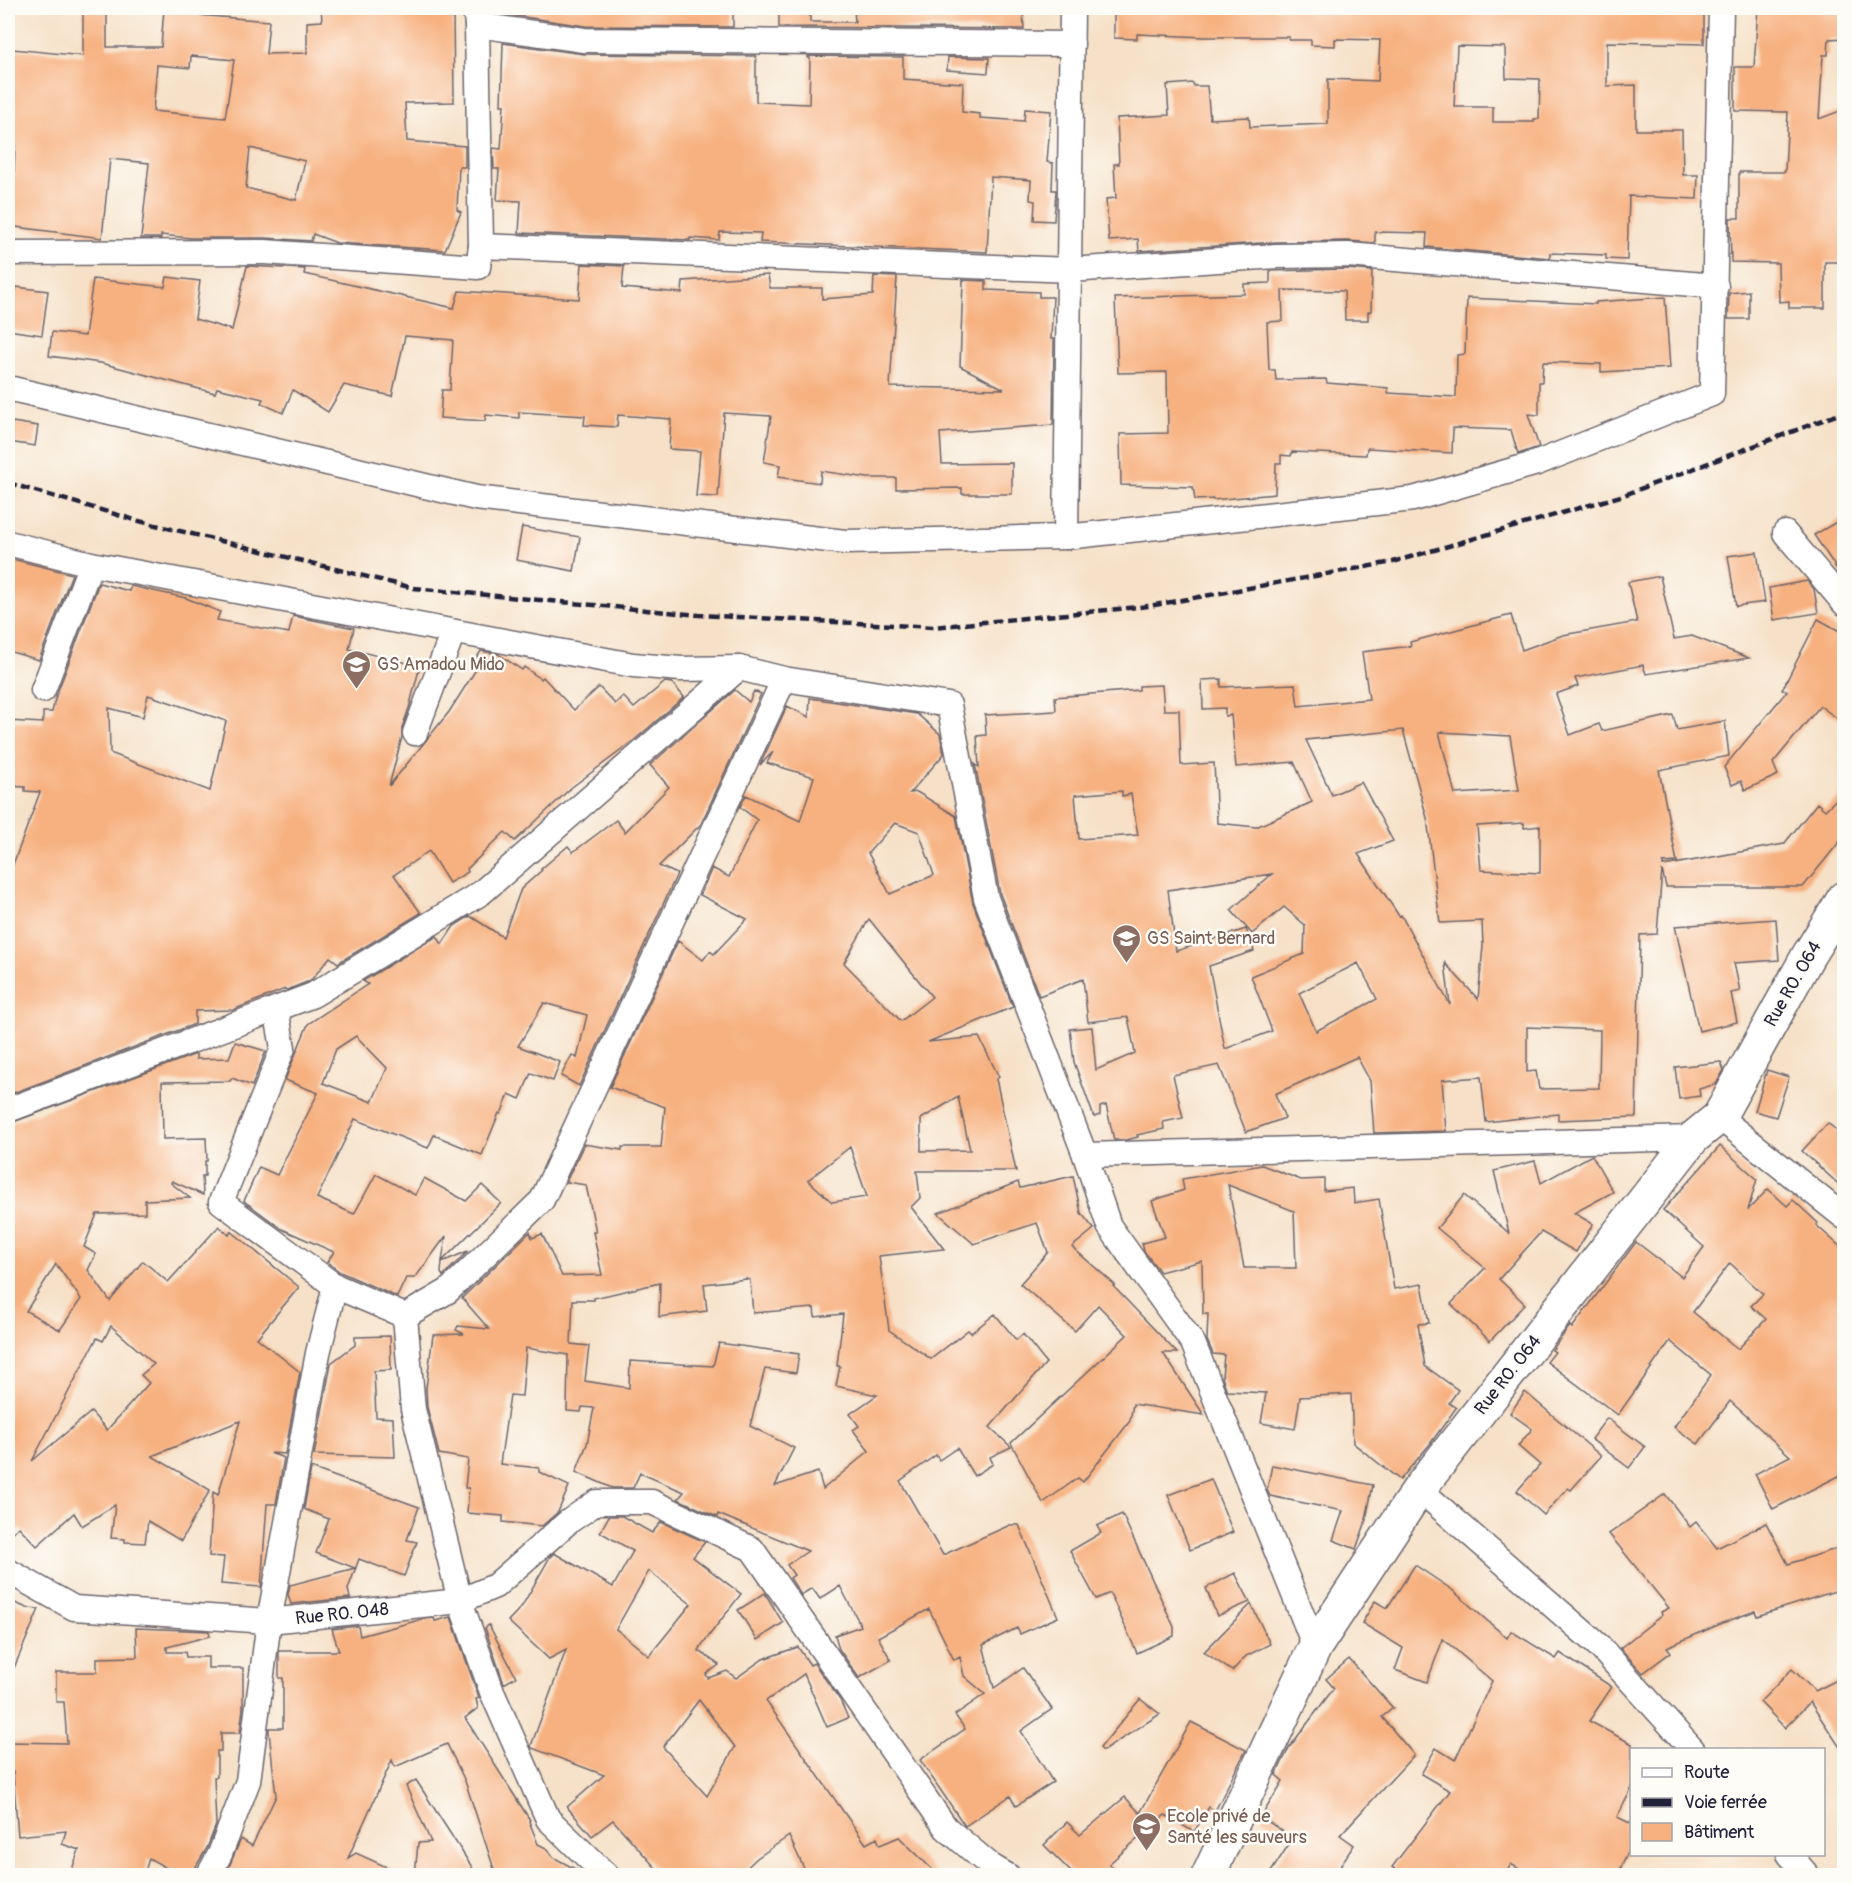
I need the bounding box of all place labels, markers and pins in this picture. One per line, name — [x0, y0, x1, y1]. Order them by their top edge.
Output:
school or university icon: GS Amadou Mido — [340, 648, 372, 690]
place label: GS Amadou Mido — [377, 653, 505, 676]
school or university icon: GS Saint Bernard — [1110, 922, 1142, 964]
place label: GS Saint Bernard — [1147, 927, 1275, 950]
place label: Ecole privé de Santé les sauveurs — [1167, 1805, 1307, 1849]
school or university icon: Ecole privé de Santé les sauveurs — [1130, 1810, 1162, 1852]

